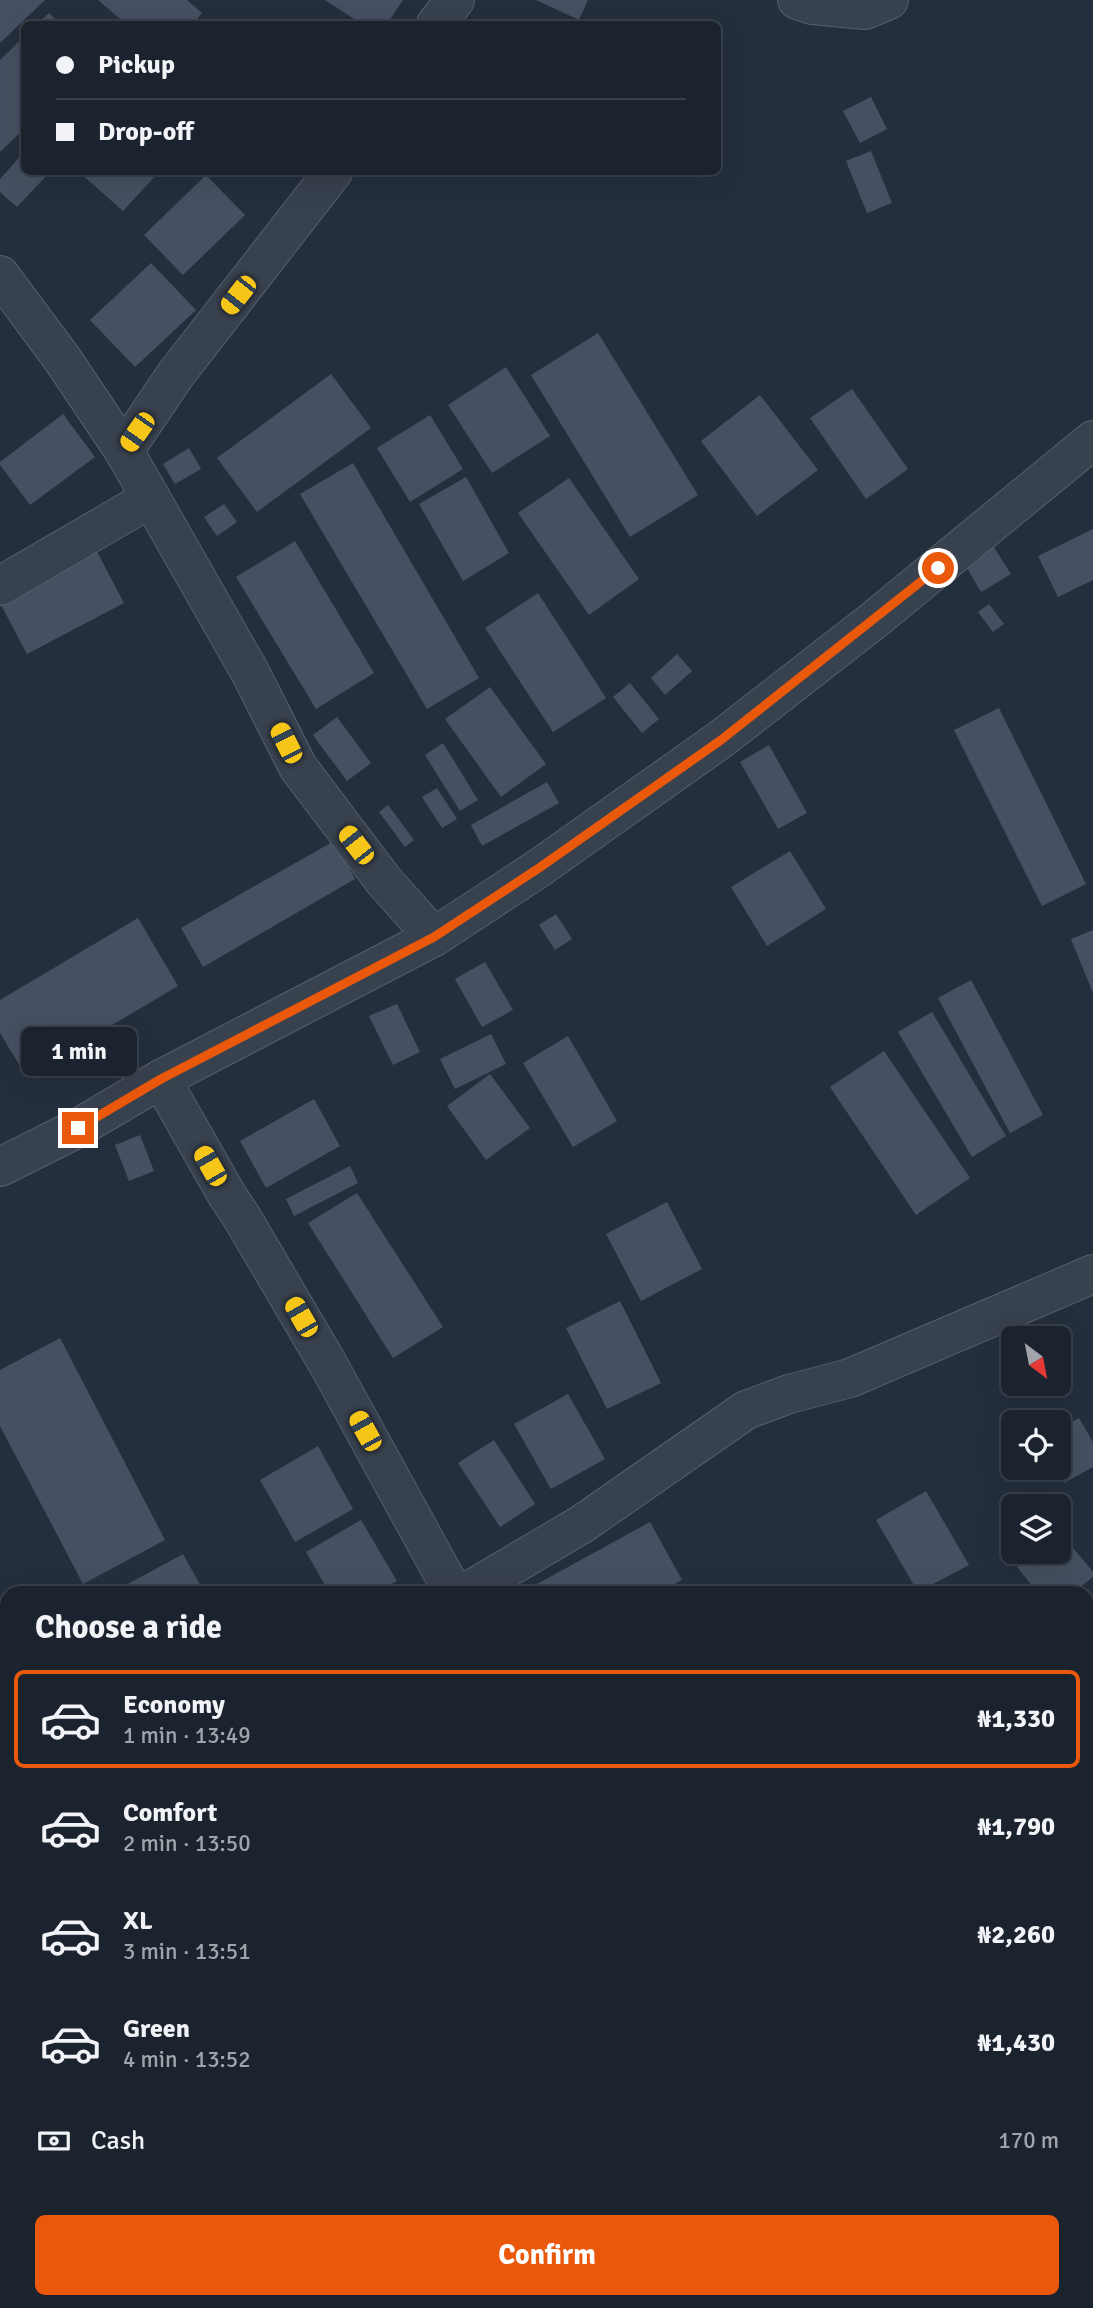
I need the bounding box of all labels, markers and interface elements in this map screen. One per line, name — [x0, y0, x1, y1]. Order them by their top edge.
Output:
text: Pickup — [98, 49, 175, 81]
text: Drop-off — [98, 116, 194, 148]
car — [217, 272, 260, 318]
car — [117, 409, 158, 455]
route start — [922, 552, 954, 584]
car — [268, 720, 305, 766]
car — [335, 822, 378, 868]
callout: 1 min — [20, 1026, 136, 1076]
text: 1 min — [51, 1037, 107, 1066]
route end — [62, 1112, 94, 1144]
car — [191, 1143, 230, 1189]
car — [282, 1294, 321, 1340]
north arrow — [1001, 1326, 1071, 1396]
map controls — [1001, 1326, 1071, 1564]
car — [346, 1408, 385, 1454]
button: locate — [1001, 1410, 1071, 1480]
button: layers — [1001, 1494, 1071, 1564]
text: Choose a ride — [35, 1608, 222, 1647]
icon: car — [39, 1688, 102, 1751]
text: Economy — [123, 1689, 225, 1721]
text: ₦1,330 — [977, 1703, 1055, 1735]
text: 1 min · 13:49 — [123, 1721, 251, 1750]
icon: car — [39, 1796, 102, 1859]
text: Comfort — [123, 1797, 217, 1829]
text: ₦1,790 — [977, 1811, 1055, 1843]
text: 2 min · 13:50 — [123, 1829, 251, 1858]
icon: car — [39, 1904, 102, 1967]
text: XL — [123, 1905, 153, 1937]
text: ₦2,260 — [977, 1919, 1055, 1951]
text: 3 min · 13:51 — [123, 1937, 251, 1966]
icon: car — [39, 2012, 102, 2075]
text: Green — [123, 2013, 190, 2045]
text: ₦1,430 — [977, 2027, 1055, 2059]
text: 4 min · 13:52 — [123, 2045, 251, 2074]
icon: cash — [35, 2122, 73, 2160]
text: Cash — [91, 2125, 145, 2157]
text: 170 m — [998, 2126, 1059, 2155]
button: Confirm — [35, 2215, 1059, 2295]

